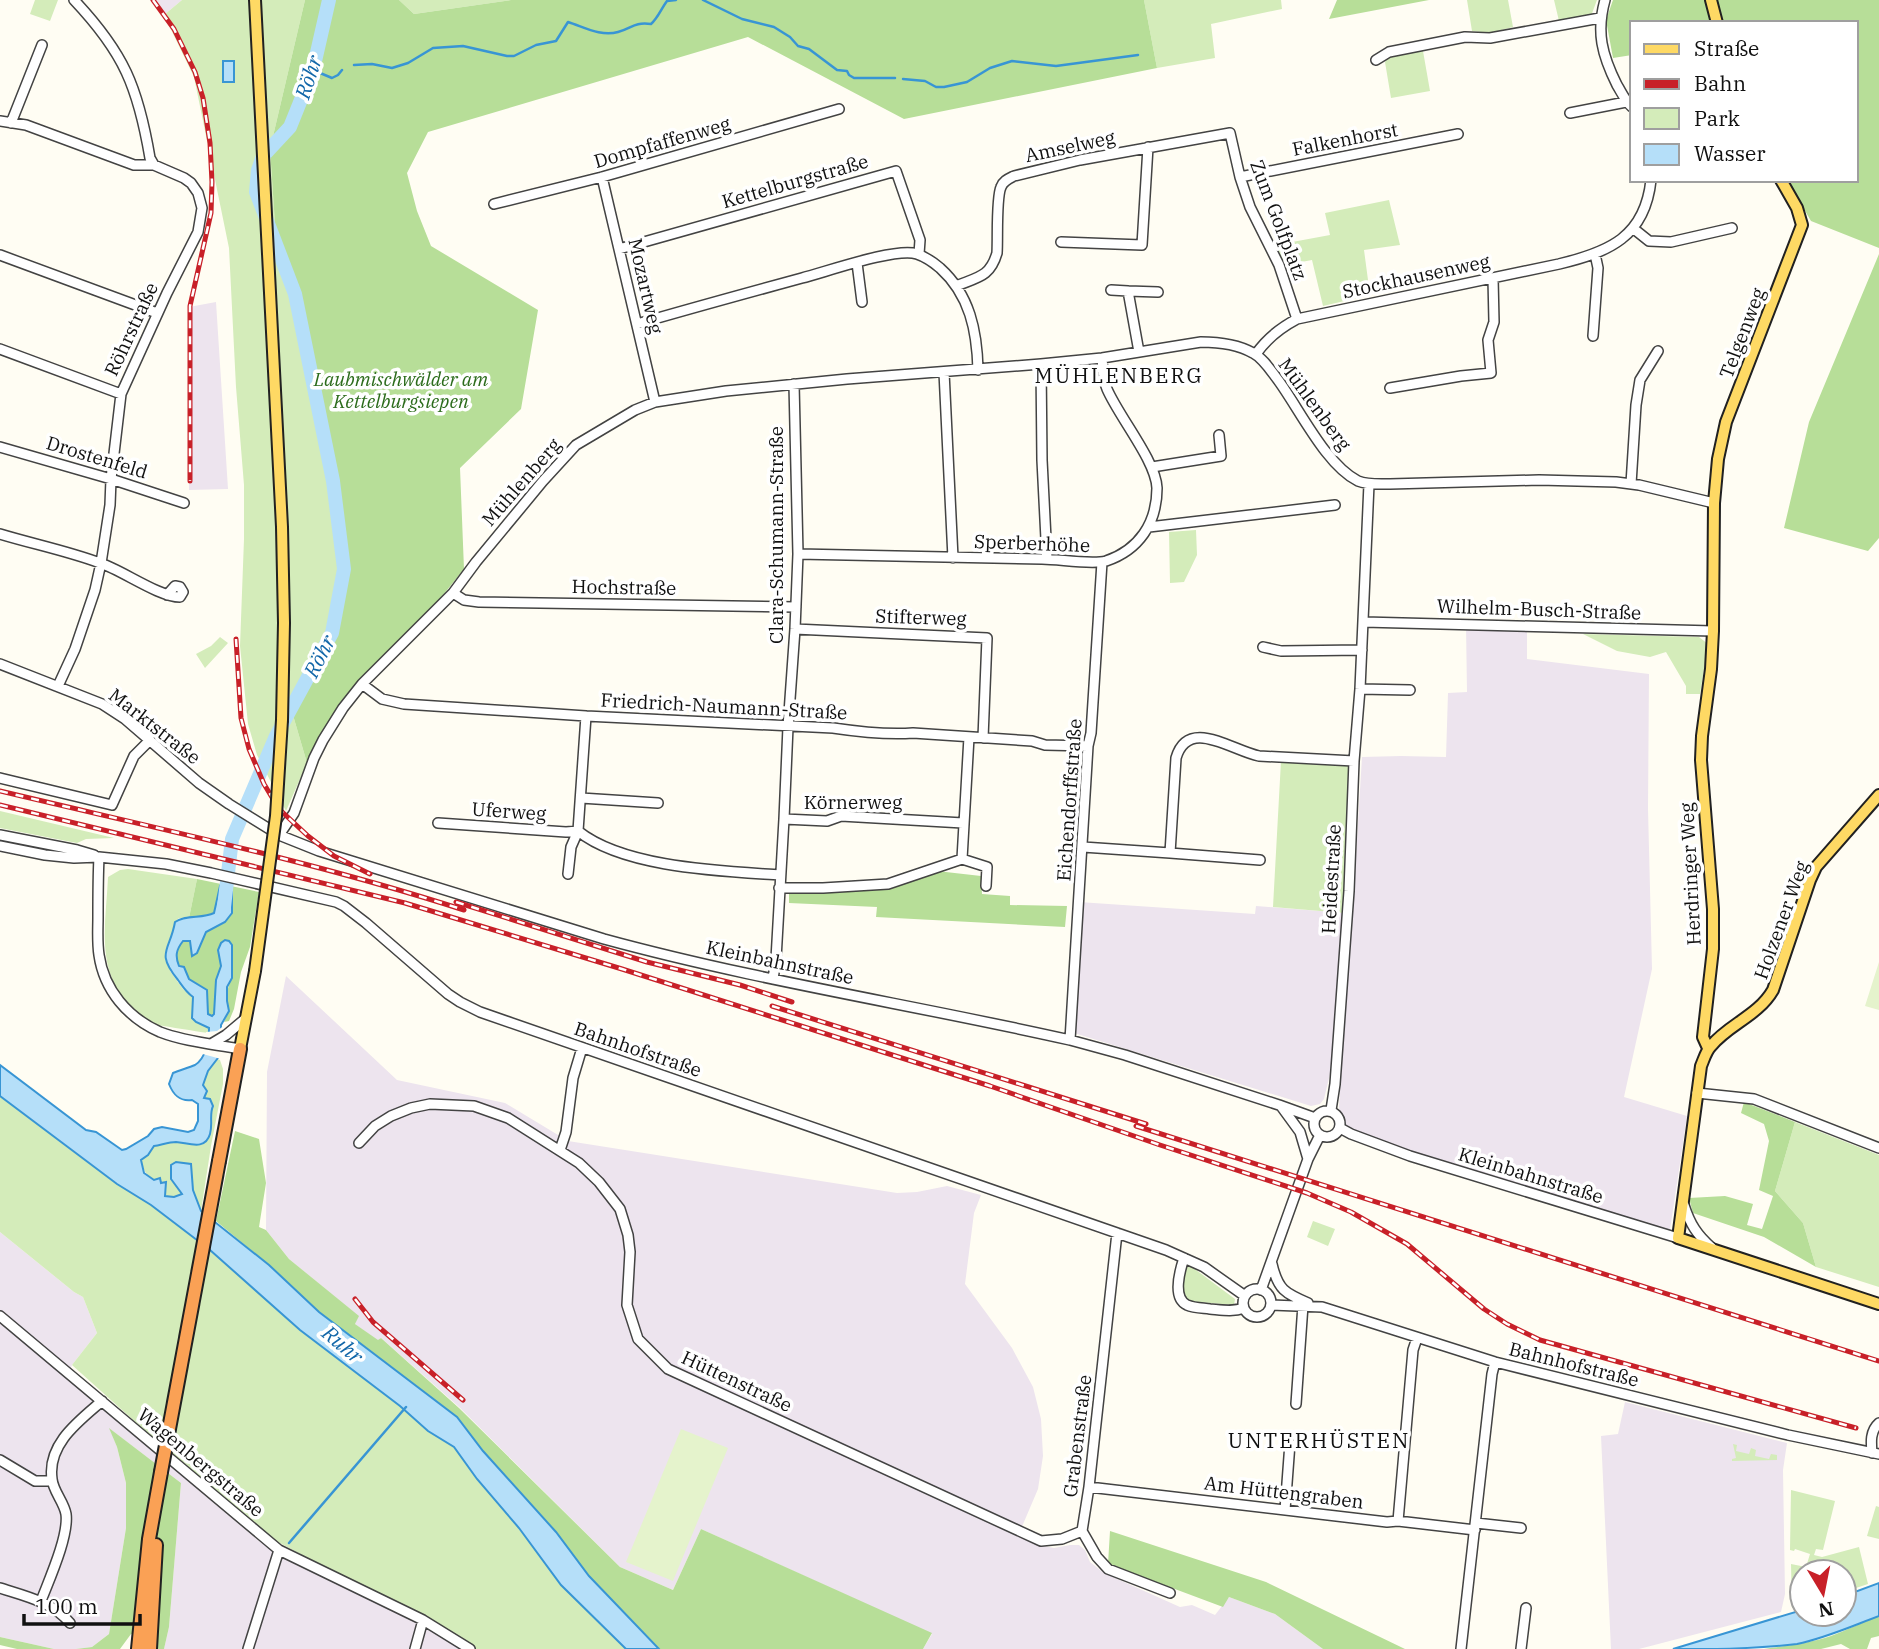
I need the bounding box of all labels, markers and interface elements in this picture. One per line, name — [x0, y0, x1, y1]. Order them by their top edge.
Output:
legend — [1630, 21, 1858, 182]
text: Straße — [1694, 34, 1759, 62]
water label: Röhr — [288, 51, 328, 103]
text: Bahn — [1694, 69, 1746, 97]
text: Park — [1694, 104, 1741, 132]
street label: Dompfaffenweg — [591, 111, 734, 173]
street label: Falkenhorst — [1290, 117, 1400, 161]
street label: Amselweg — [1023, 125, 1118, 167]
text: Wasser — [1694, 139, 1766, 167]
street label: Kettelburgstraße — [719, 149, 871, 213]
street label: Zum Golfplatz — [1245, 157, 1313, 283]
street label: Mozartweg — [623, 236, 669, 337]
street label: Stockhausenweg — [1340, 249, 1493, 303]
street label: Röhrstraße — [99, 278, 163, 380]
street label: Telgenweg — [1714, 284, 1770, 382]
street label: Mühlenberg — [1273, 353, 1357, 456]
district label: MÜHLENBERG — [1034, 361, 1204, 389]
park label: Laubmischwälder am Kettelburgsiepen — [313, 367, 488, 413]
street label: Clara-Schumann-Straße — [764, 426, 788, 644]
street label: Drostenfeld — [44, 430, 150, 484]
street label: Mühlenberg — [476, 433, 566, 531]
street label: Sperberhöhe — [973, 529, 1091, 557]
street label: Hochstraße — [572, 574, 676, 600]
street label: Wilhelm-Busch-Straße — [1436, 593, 1642, 625]
street label: Stifterweg — [875, 603, 968, 631]
water label: Röhr — [296, 629, 342, 683]
street label: Marktstraße — [104, 683, 206, 769]
street label: Friedrich-Naumann-Straße — [600, 688, 848, 724]
street label: Eichendorffstraße — [1051, 718, 1087, 882]
street label: Körnerweg — [804, 790, 903, 814]
street label: Uferweg — [471, 796, 548, 826]
street label: Herdringer Weg — [1674, 801, 1706, 946]
street label: Heidestraße — [1316, 824, 1346, 934]
street label: Holzener Weg — [1748, 857, 1814, 982]
street label: Kleinbahnstraße — [704, 935, 856, 989]
street label: Bahnhofstraße — [571, 1016, 705, 1082]
street label: Kleinbahnstraße — [1456, 1142, 1606, 1208]
water label: Ruhr — [316, 1318, 370, 1370]
street label: Bahnhofstraße — [1507, 1336, 1641, 1392]
street label: Hüttenstraße — [678, 1345, 796, 1417]
street label: Grabenstraße — [1058, 1373, 1096, 1499]
street label: Wagenbergstraße — [133, 1402, 269, 1522]
district label: UNTERHÜSTEN — [1228, 1426, 1410, 1454]
street label: Am Hüttengraben — [1203, 1470, 1365, 1514]
north arrow — [1788, 1558, 1858, 1628]
scale bar — [24, 1582, 140, 1626]
text: 100 m — [35, 1592, 98, 1620]
text: N — [1816, 1597, 1835, 1623]

